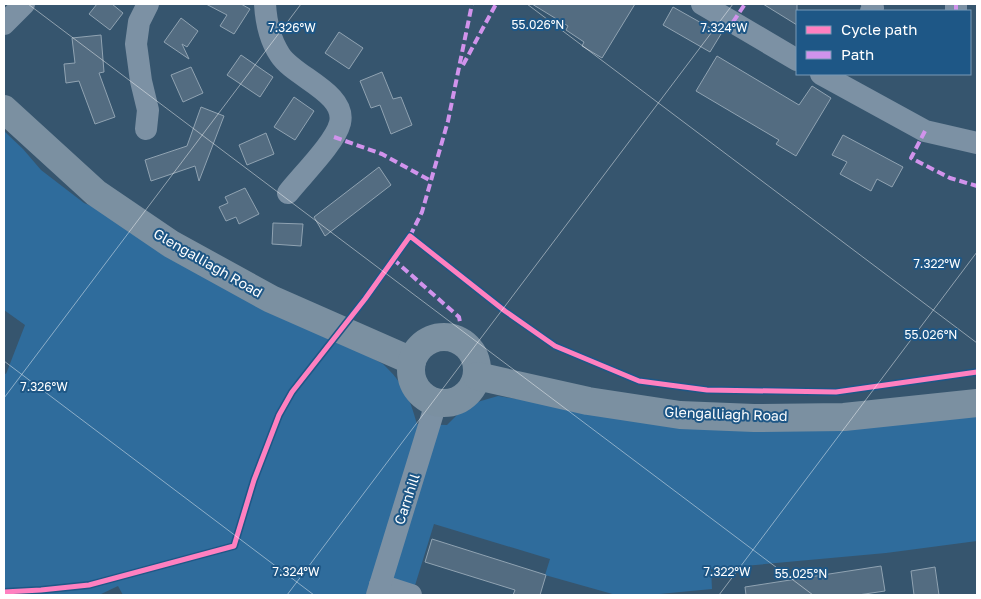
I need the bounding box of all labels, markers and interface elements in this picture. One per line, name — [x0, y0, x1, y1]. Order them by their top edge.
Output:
legend — [796, 10, 971, 75]
text: 55.026°N — [512, 17, 564, 32]
text: 7.326°W — [268, 20, 316, 35]
text: 7.324°W — [701, 20, 748, 35]
text: Cycle path — [841, 20, 917, 38]
text: Path — [841, 45, 874, 63]
street label: Glengalliagh Road — [151, 224, 266, 301]
text: 7.322°W — [913, 256, 961, 271]
text: 55.026°N — [905, 327, 957, 342]
text: 7.326°W — [20, 379, 68, 394]
street label: Glengalliagh Road — [664, 403, 788, 424]
street label: Carnhill — [390, 471, 423, 527]
text: 7.324°W — [273, 564, 320, 579]
text: 7.322°W — [703, 564, 751, 579]
text: 55.025°N — [775, 566, 827, 581]

